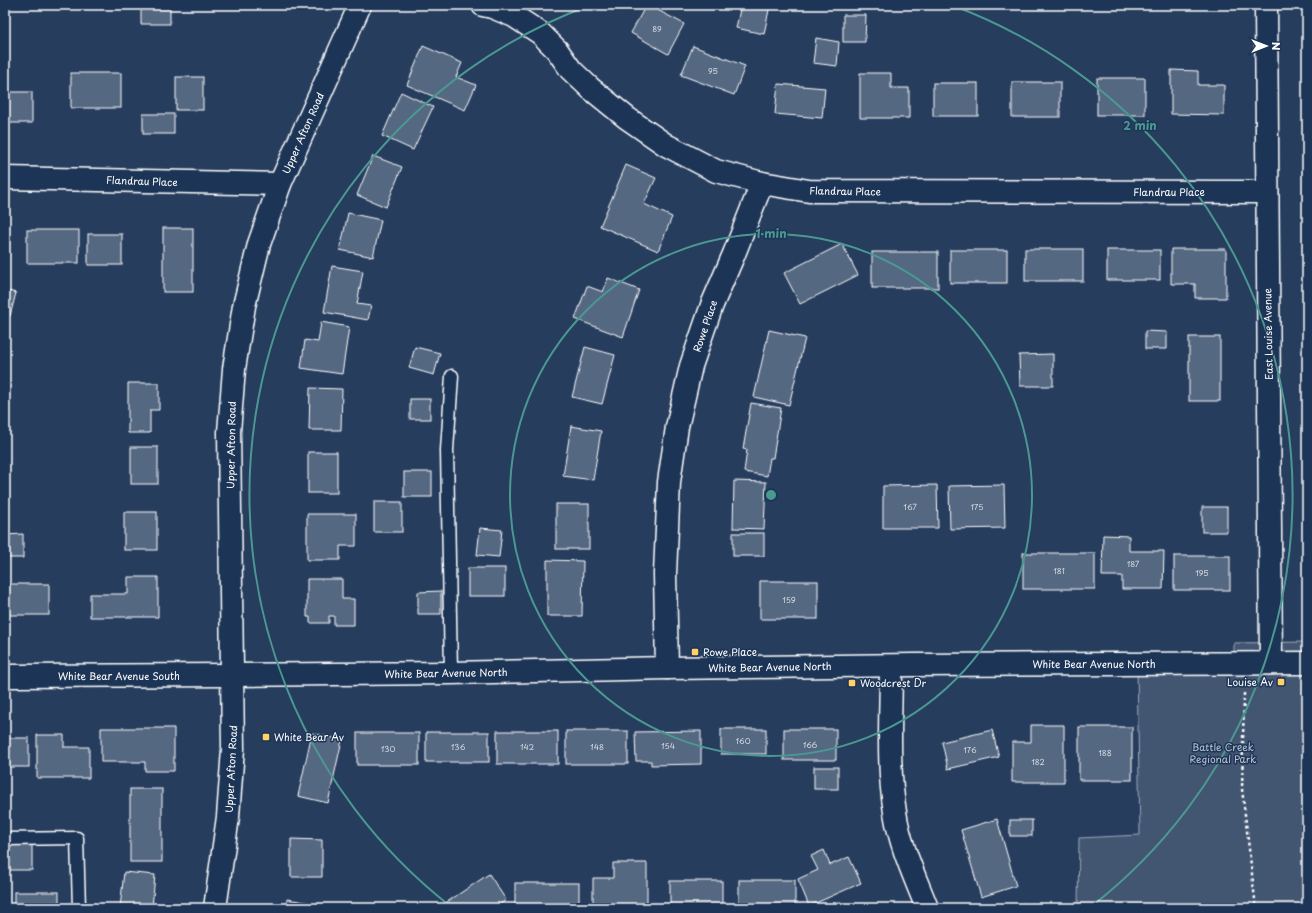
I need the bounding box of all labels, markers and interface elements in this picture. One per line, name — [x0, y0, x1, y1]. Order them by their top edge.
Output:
house number: 89 — [652, 23, 662, 35]
north arrow — [1246, 26, 1286, 66]
text: N — [1268, 42, 1285, 51]
house number: 95 — [708, 65, 718, 77]
street label: Upper Afton Road — [278, 90, 327, 176]
text: 2 min — [1123, 116, 1157, 134]
street label: Flandrau Place — [106, 172, 178, 189]
street label: Flandrau Place — [809, 182, 881, 199]
street label: Flandrau Place — [1133, 184, 1205, 199]
text: 1 min — [755, 224, 787, 242]
street label: East Louise Avenue — [1259, 287, 1276, 380]
street label: Rowe Place — [689, 298, 720, 354]
street label: Upper Afton Road — [222, 401, 239, 489]
centre of rings — [764, 488, 778, 502]
house number: 167 — [903, 501, 917, 513]
house number: 175 — [971, 501, 984, 513]
house number: 187 — [1127, 558, 1140, 570]
house number: 181 — [1053, 565, 1065, 577]
house number: 195 — [1195, 567, 1209, 579]
house number: 159 — [782, 594, 796, 606]
place label: Rowe Place — [703, 644, 757, 659]
marker: Rowe Place — [690, 647, 700, 657]
street label: White Bear Avenue North — [1032, 656, 1156, 671]
street label: White Bear Avenue North — [708, 658, 832, 675]
street label: White Bear Avenue North — [384, 664, 508, 681]
street label: White Bear Avenue South — [58, 668, 180, 683]
place label: Louise Av — [1227, 674, 1274, 689]
place label: Woodcrest Dr — [860, 675, 927, 690]
marker: Louise Av — [1276, 677, 1286, 687]
marker: Woodcrest Dr — [847, 678, 857, 688]
street label: Upper Afton Road — [221, 725, 240, 813]
place label: White Bear Av — [274, 729, 345, 744]
marker: White Bear Av — [261, 732, 271, 742]
house number: 160 — [735, 735, 751, 747]
house number: 166 — [803, 739, 818, 751]
park label: Battle Creek Regional Park — [1190, 739, 1256, 766]
house number: 154 — [661, 740, 675, 752]
house number: 136 — [451, 741, 466, 753]
house number: 142 — [520, 741, 534, 753]
house number: 148 — [590, 741, 604, 753]
house number: 130 — [381, 743, 396, 755]
house number: 176 — [963, 744, 977, 756]
house number: 188 — [1098, 747, 1112, 759]
house number: 182 — [1031, 756, 1045, 768]

